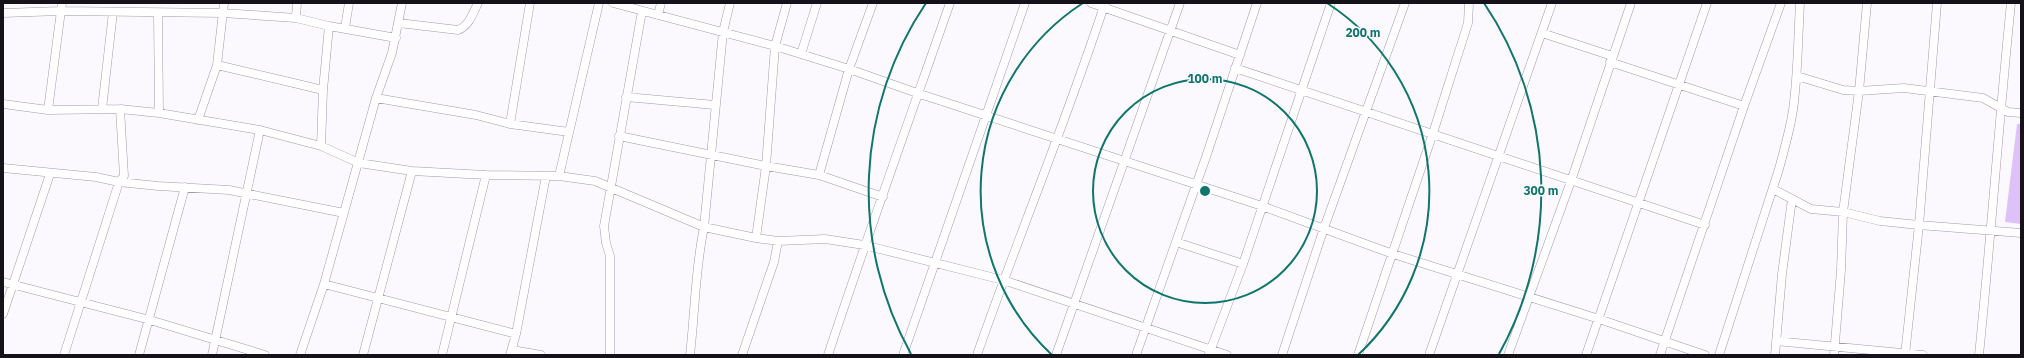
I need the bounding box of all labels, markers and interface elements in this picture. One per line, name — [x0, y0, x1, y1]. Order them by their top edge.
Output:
text: 200 m — [1345, 25, 1381, 40]
text: 100 m — [1187, 71, 1223, 86]
text: 300 m — [1523, 183, 1559, 198]
centre of rings — [1198, 184, 1212, 198]

